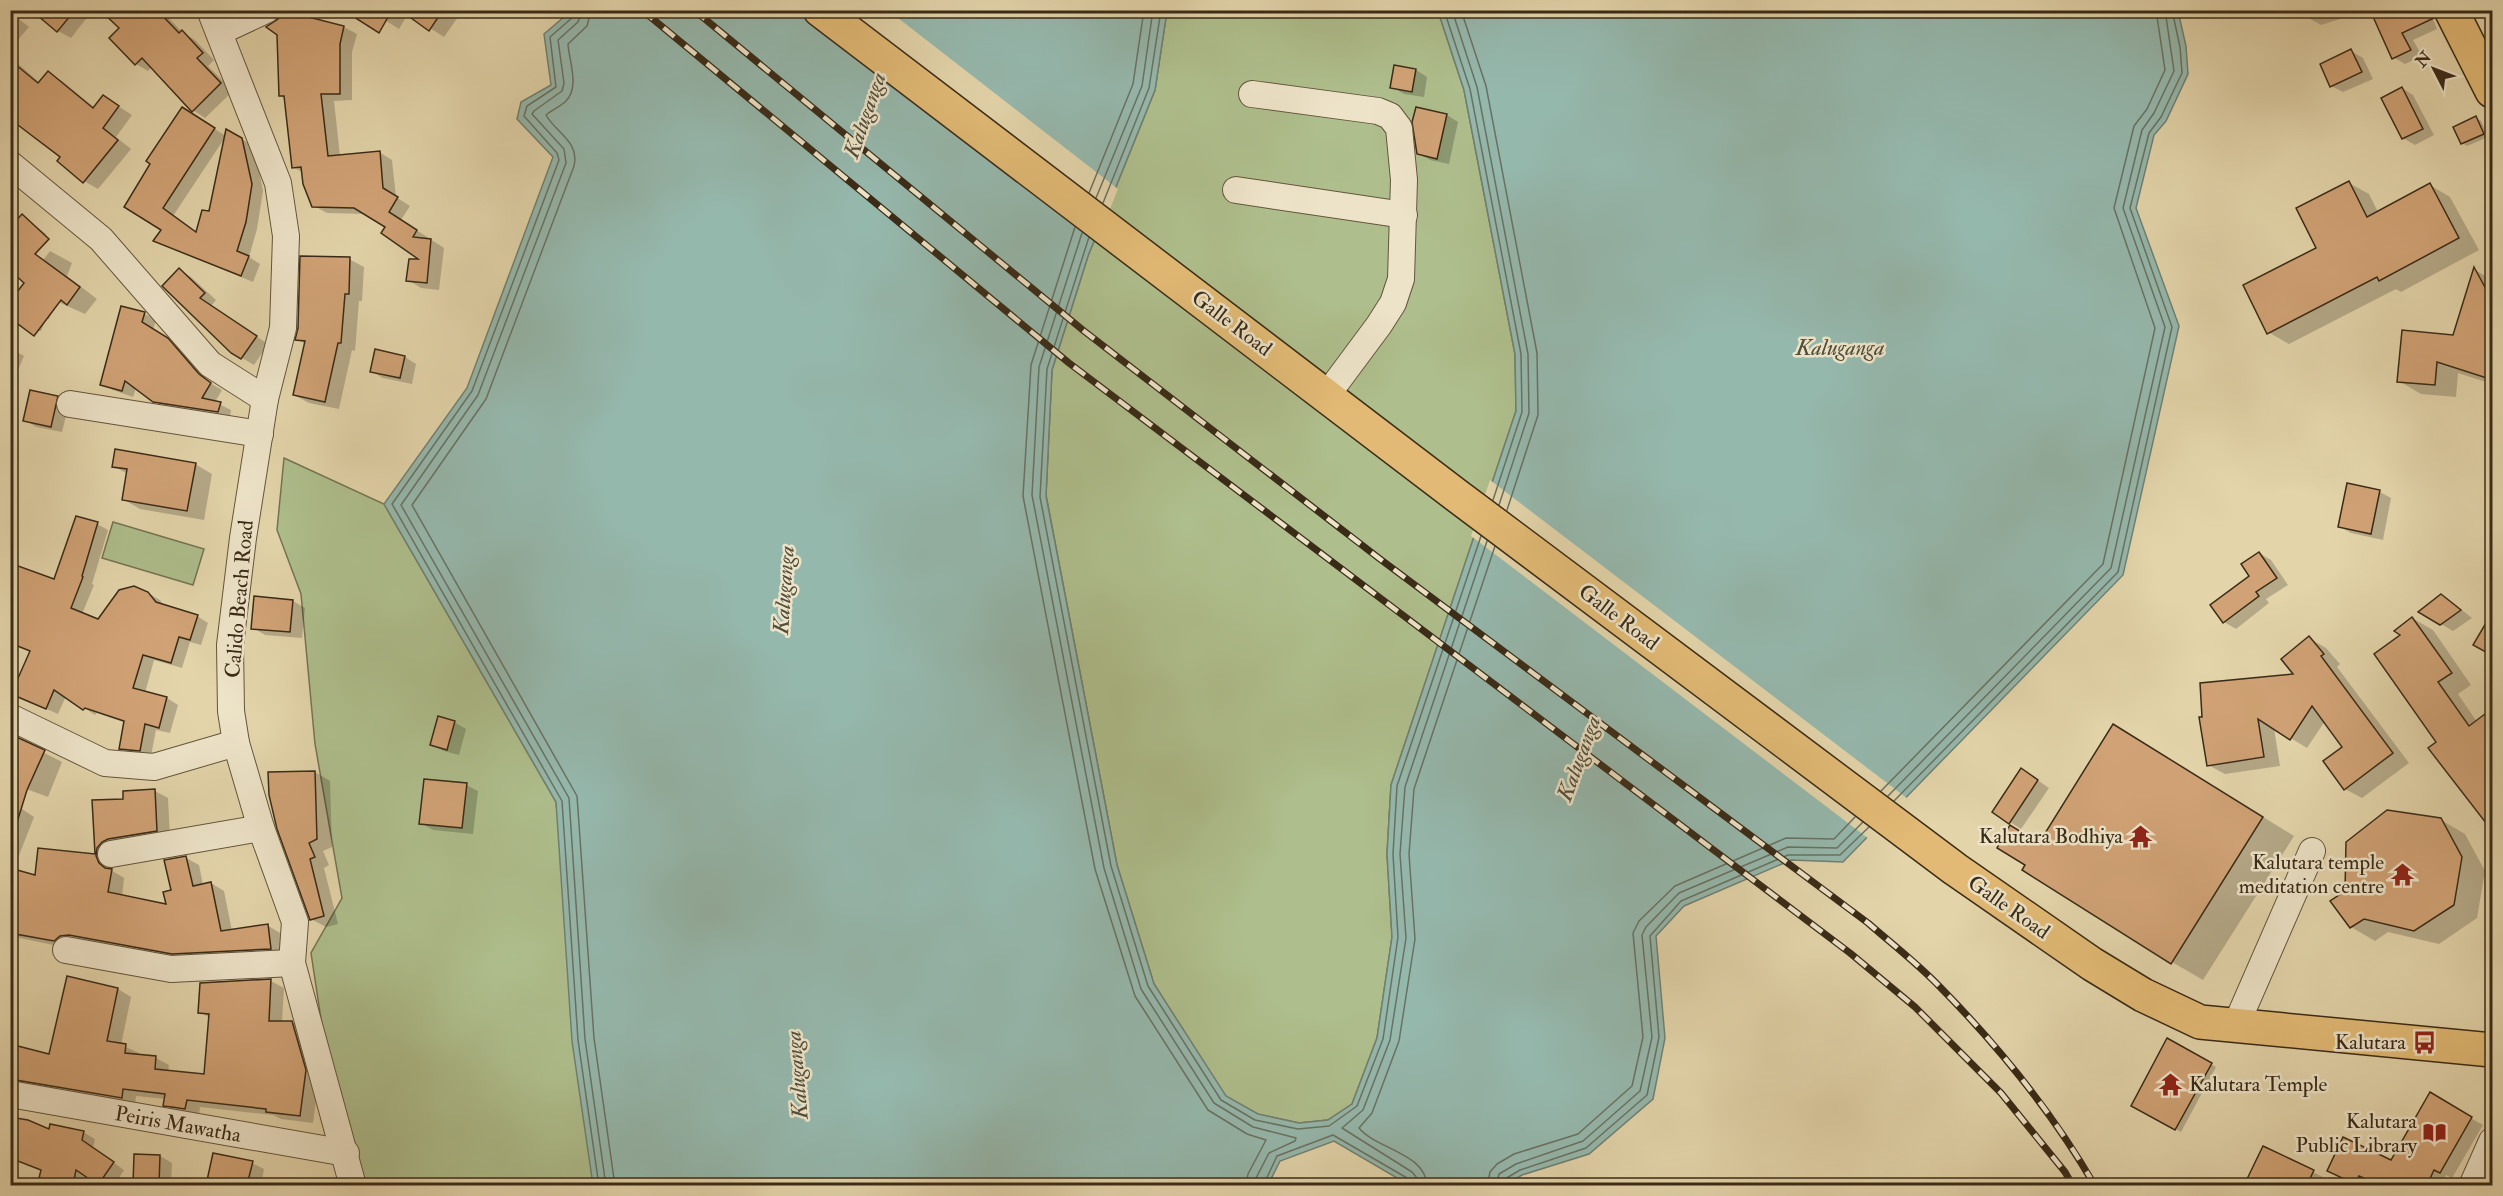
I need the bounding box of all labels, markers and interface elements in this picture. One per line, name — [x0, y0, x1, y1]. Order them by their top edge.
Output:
north arrow — [2404, 39, 2464, 99]
text: N — [2411, 47, 2436, 72]
water label: Kaluganga — [837, 69, 893, 163]
street label: Galle Road — [1186, 284, 1278, 363]
water label: Kaluganga — [1795, 334, 1884, 362]
street label: Calido Beach Road — [219, 518, 260, 679]
water label: Kaluganga — [767, 545, 801, 636]
street label: Galle Road — [1573, 578, 1665, 657]
water label: Kaluganga — [1550, 712, 1607, 806]
place label: Kalutara Bodhiya — [1979, 823, 2123, 850]
temple icon: Kalutara Bodhiya — [2128, 823, 2154, 849]
place label: Kalutara temple meditation centre — [2239, 849, 2384, 900]
temple icon: Kalutara temple meditation centre — [2389, 861, 2415, 887]
street label: Galle Road — [1962, 869, 2056, 946]
place label: Kalutara — [2335, 1029, 2406, 1056]
bus stop icon: Kalutara — [2411, 1029, 2437, 1055]
water label: Kaluganga — [779, 1030, 815, 1121]
temple icon: Kalutara Temple — [2158, 1071, 2184, 1097]
place label: Kalutara Temple — [2189, 1071, 2327, 1098]
street label: Peiris Mawatha — [113, 1100, 243, 1149]
place label: Kalutara Public Library — [2296, 1108, 2418, 1159]
library icon: Kalutara Public Library — [2422, 1120, 2448, 1146]

